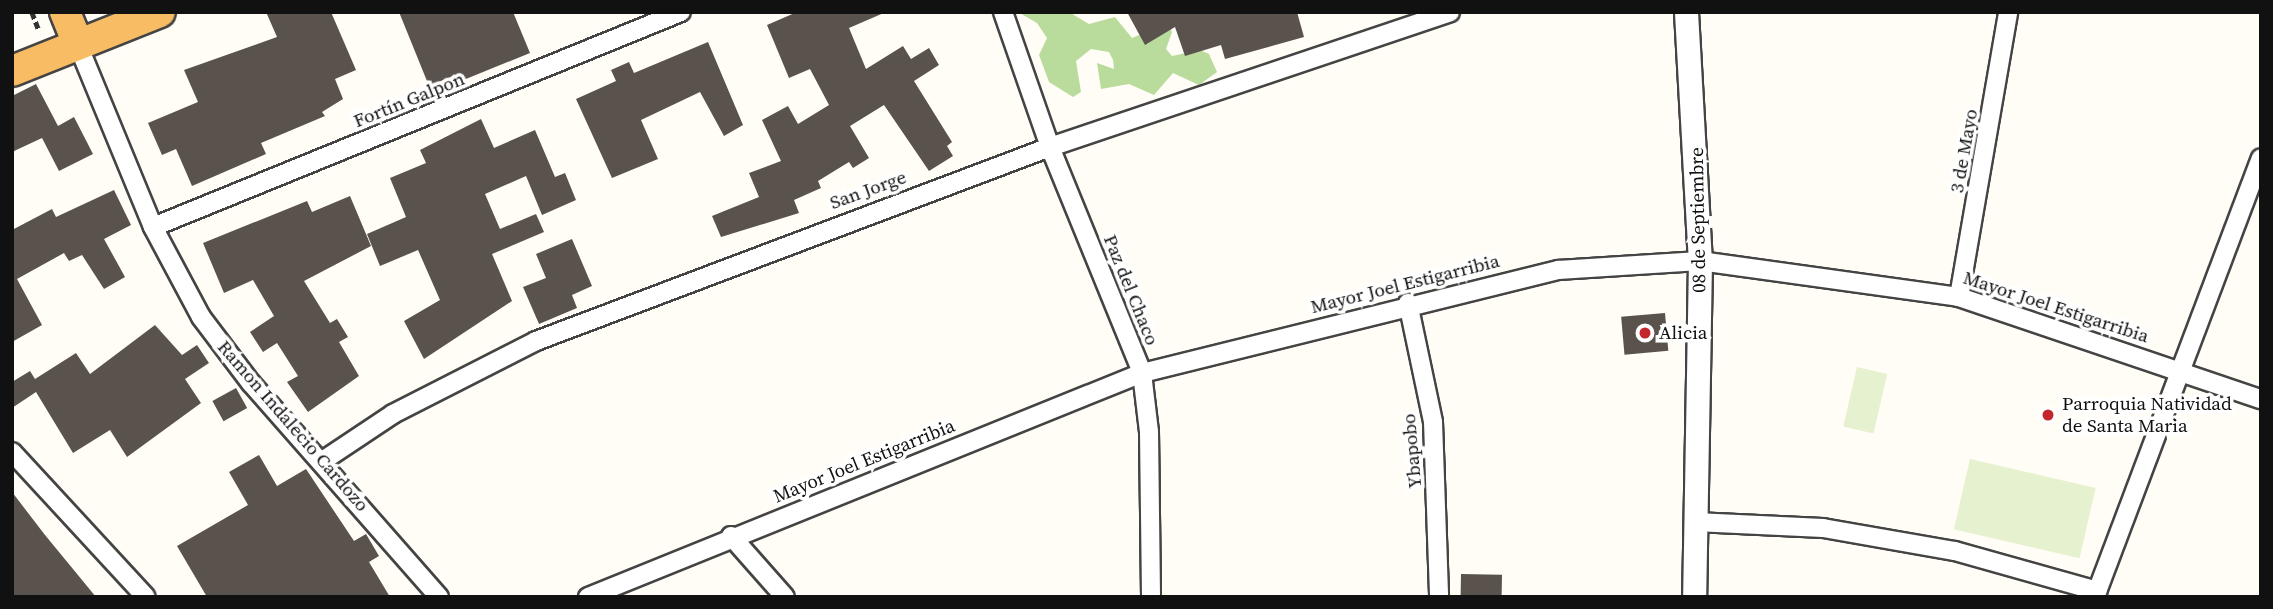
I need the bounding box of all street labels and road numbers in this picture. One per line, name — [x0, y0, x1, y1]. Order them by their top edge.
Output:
street label: Fortín Galpon — [350, 67, 468, 133]
street label: 3 de Mayo — [1945, 107, 1983, 195]
street label: 08 de Septiembre — [1685, 147, 1711, 293]
street label: San Jorge — [827, 166, 909, 214]
street label: Paz del Chaco — [1098, 231, 1164, 349]
street label: Mayor Joel Estigarribia — [1308, 249, 1502, 319]
street label: Mayor Joel Estigarribia — [1960, 266, 2152, 348]
street label: Ramon Indalecio Cardozo — [213, 336, 373, 516]
street label: Ybapobo — [1397, 413, 1427, 489]
street label: Mayor Joel Estigarribia — [770, 414, 958, 508]

